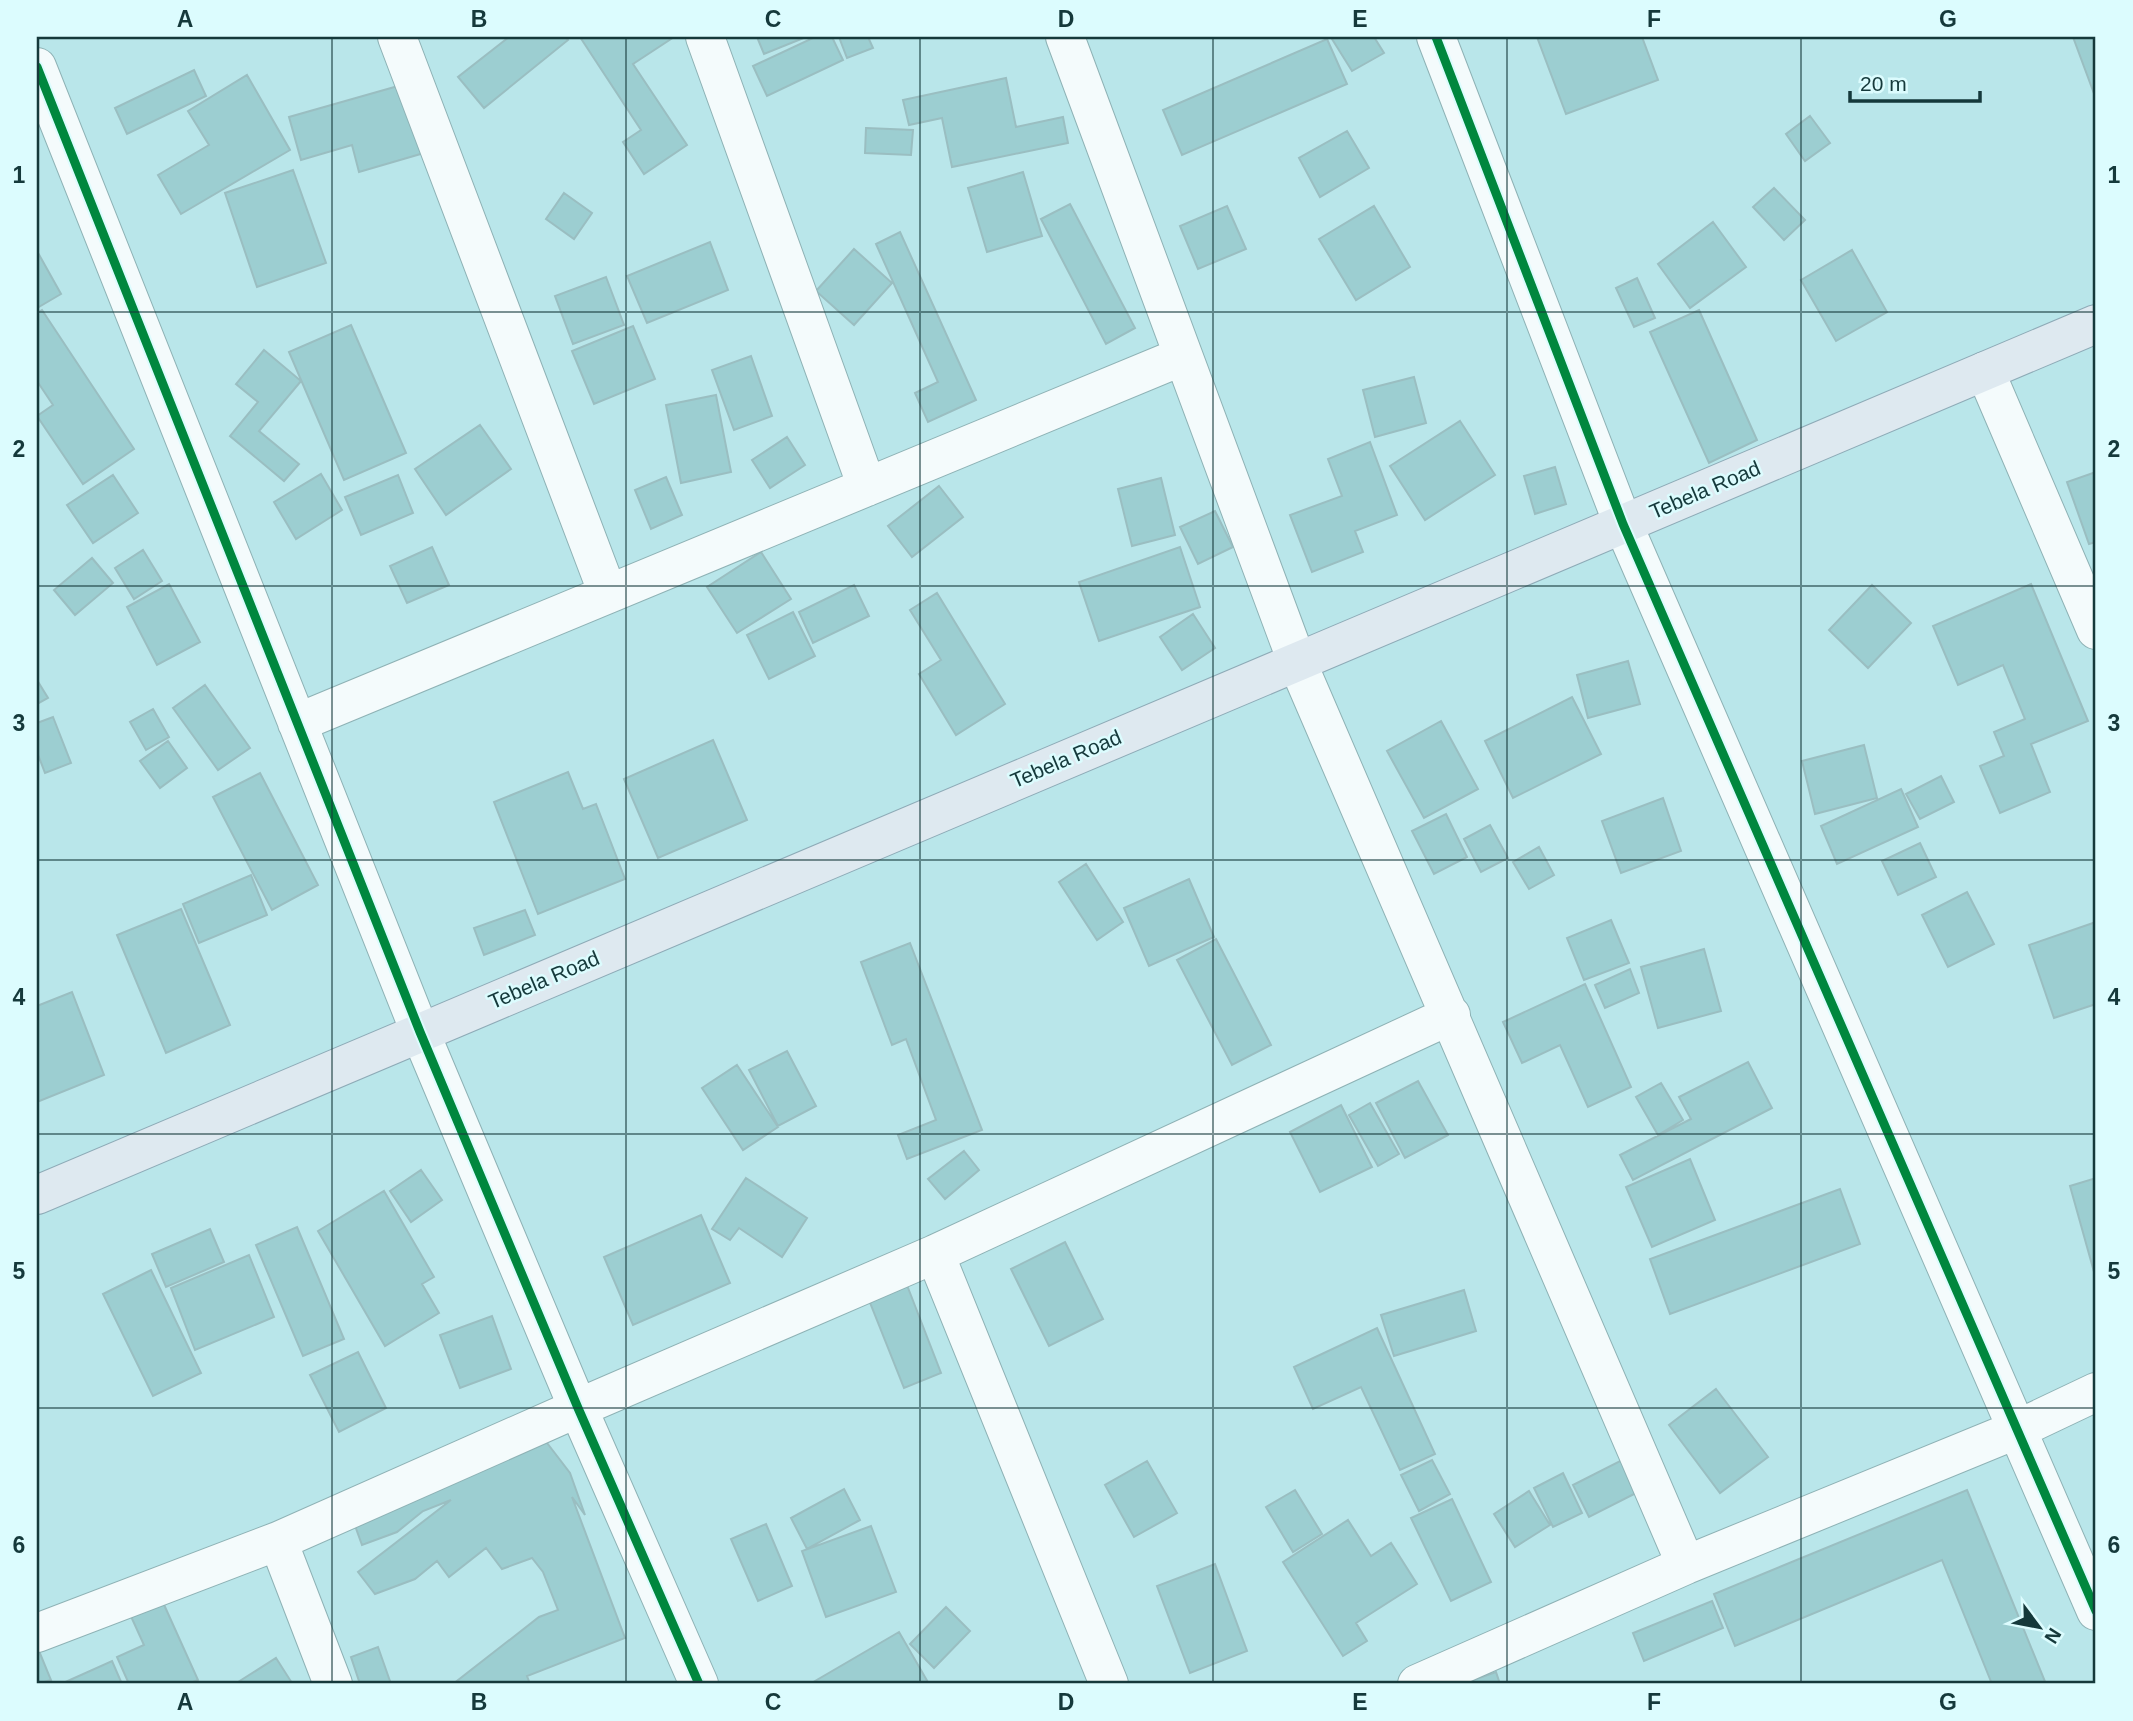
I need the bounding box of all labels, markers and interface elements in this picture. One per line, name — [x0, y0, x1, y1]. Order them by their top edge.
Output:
text: A — [177, 6, 193, 32]
text: B — [471, 6, 487, 32]
text: C — [765, 6, 781, 32]
text: D — [1058, 6, 1074, 32]
text: E — [1352, 6, 1368, 32]
text: F — [1647, 6, 1661, 32]
text: G — [1939, 6, 1957, 32]
scale bar — [1850, 60, 1979, 104]
text: 20 m — [1860, 72, 1907, 95]
text: 1 — [13, 162, 26, 188]
text: 1 — [2108, 162, 2121, 188]
text: 2 — [13, 436, 25, 462]
text: 2 — [2108, 436, 2120, 462]
street label: Tebela Road — [1646, 456, 1764, 523]
text: 3 — [13, 710, 25, 736]
text: 3 — [2108, 710, 2120, 736]
street label: Tebela Road — [1007, 725, 1125, 792]
street label: Tebela Road — [485, 946, 603, 1013]
text: 4 — [13, 984, 26, 1010]
text: 4 — [2108, 984, 2121, 1010]
text: 5 — [13, 1258, 26, 1284]
text: 5 — [2108, 1258, 2121, 1284]
text: 6 — [13, 1532, 25, 1558]
text: 6 — [2108, 1532, 2120, 1558]
north arrow — [2004, 1592, 2074, 1662]
text: N — [2040, 1624, 2066, 1647]
text: A — [177, 1689, 193, 1715]
text: B — [471, 1689, 487, 1715]
text: C — [765, 1689, 781, 1715]
text: D — [1058, 1689, 1074, 1715]
text: E — [1352, 1689, 1368, 1715]
text: F — [1647, 1689, 1661, 1715]
text: G — [1939, 1689, 1957, 1715]

